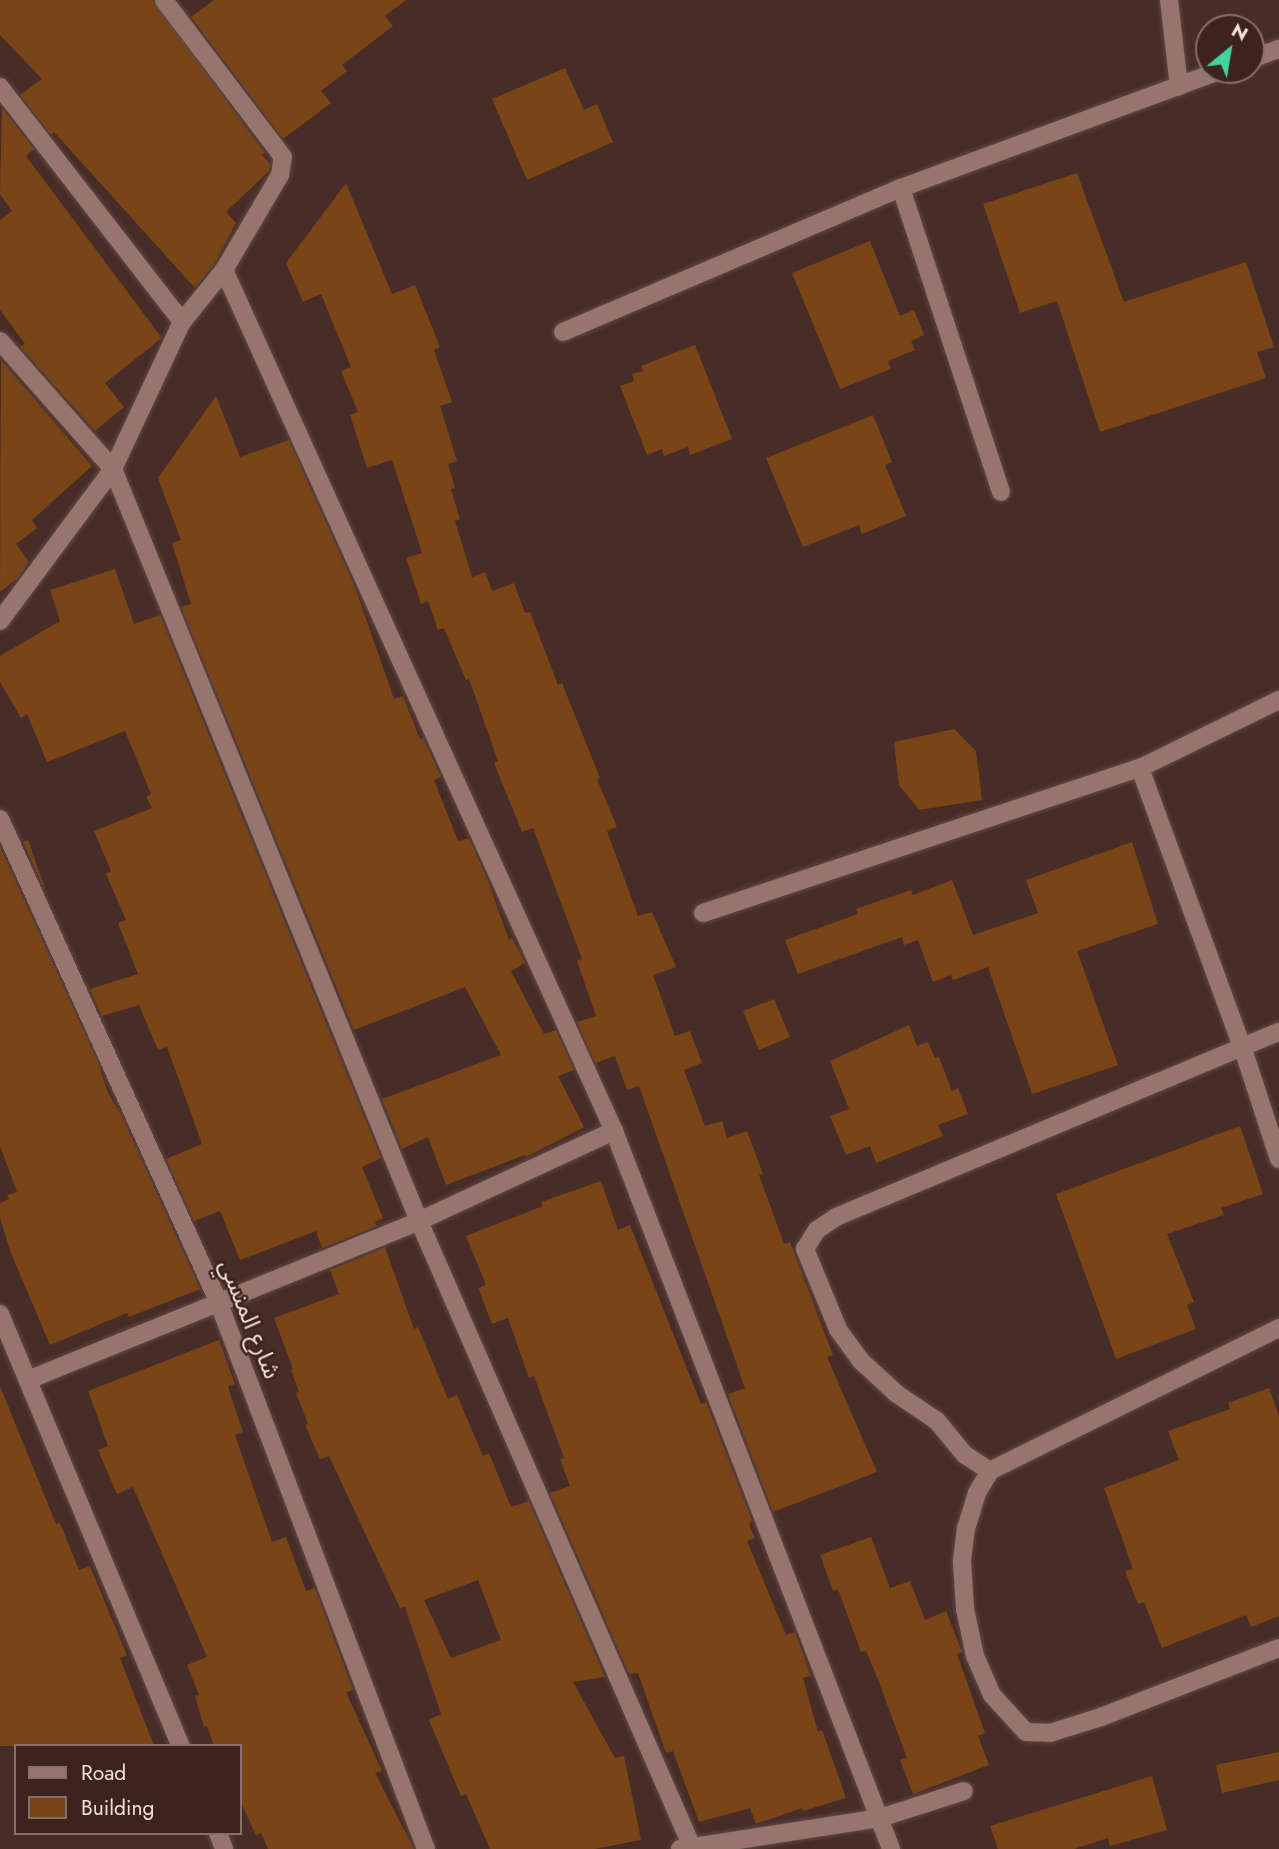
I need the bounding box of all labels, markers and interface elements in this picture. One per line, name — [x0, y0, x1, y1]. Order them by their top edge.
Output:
north arrow — [1195, 14, 1265, 84]
text: N — [1226, 17, 1253, 48]
street label: شارع المنسي — [213, 1255, 287, 1383]
legend — [14, 1744, 242, 1835]
text: Road — [81, 1758, 126, 1788]
text: Building — [81, 1793, 154, 1823]

